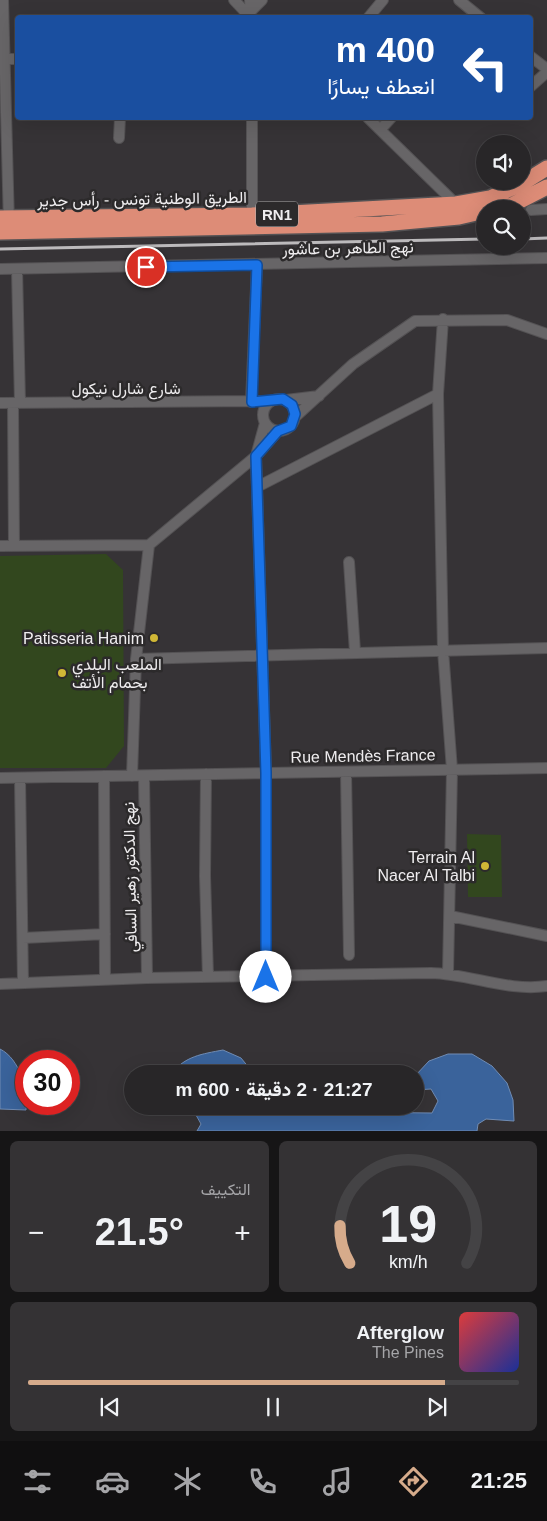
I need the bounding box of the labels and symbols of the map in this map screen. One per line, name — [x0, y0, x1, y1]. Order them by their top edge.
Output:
street label: الطريق الوطنية تونس - رأس جدير — [36, 189, 247, 211]
road number: RN1 — [256, 202, 298, 226]
street label: نهج الطاهر بن عاشور — [281, 238, 414, 261]
pin — [125, 246, 167, 288]
street label: شارع شارل نيكول — [71, 380, 181, 400]
place label: Patisseria Hanim — [23, 630, 144, 647]
marker: Patisseria Hanim — [148, 632, 160, 644]
place label: الملعب البلدي بحمام الأتف — [72, 656, 162, 693]
marker: الملعب البلدي بحمام الأتف — [56, 667, 68, 679]
street label: Rue Mendès France — [290, 746, 436, 766]
street label: نهج الدكتور زهير السافي — [120, 802, 145, 952]
place label: Terrain Al Nacer Al Talbi — [377, 849, 475, 884]
marker: Terrain Al Nacer Al Talbi — [479, 860, 491, 872]
position arrow — [239, 950, 291, 1002]
speed limit sign: 30 — [15, 1050, 80, 1115]

